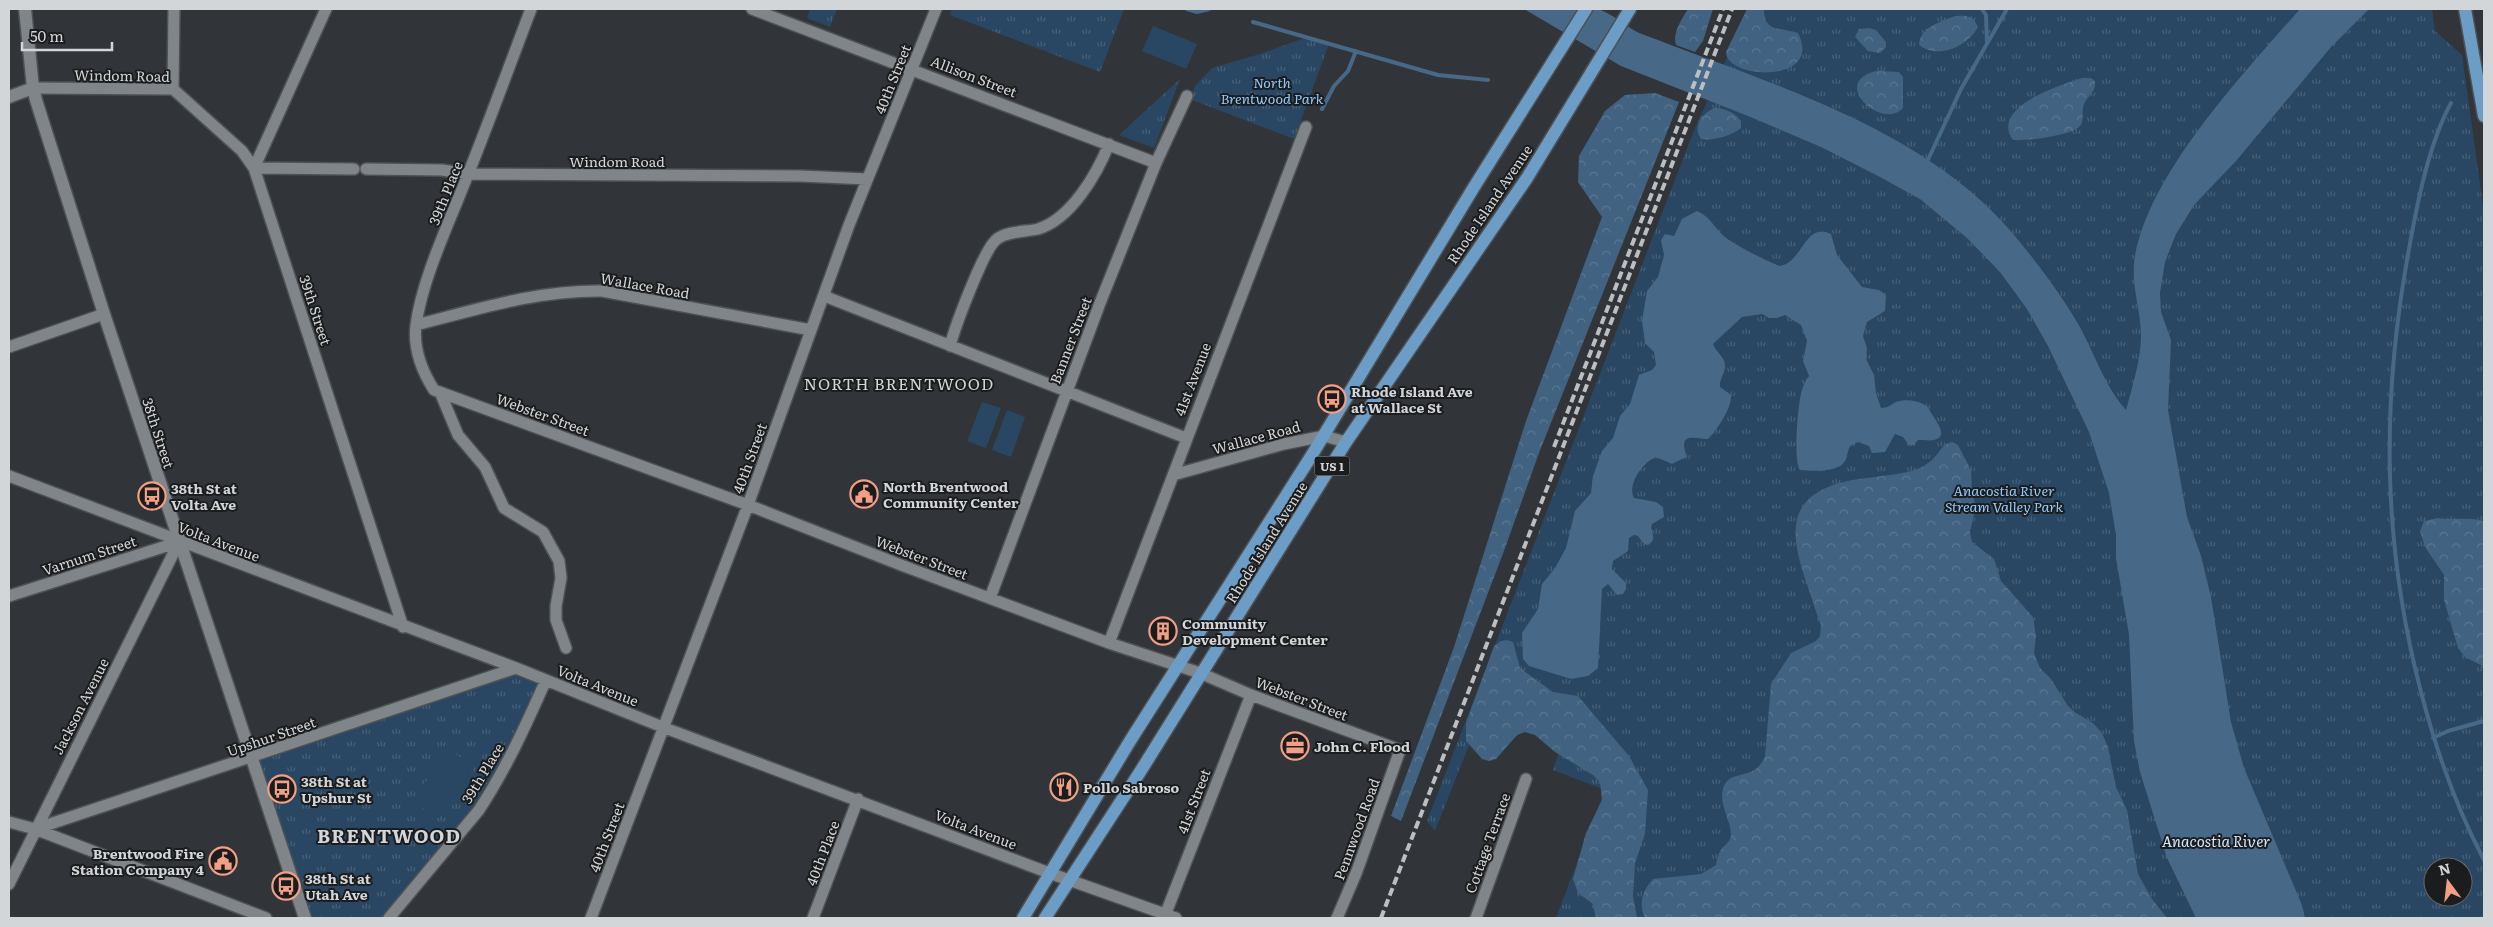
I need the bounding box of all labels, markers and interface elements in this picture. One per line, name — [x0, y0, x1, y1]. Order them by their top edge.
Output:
scale bar — [22, 20, 112, 52]
text: 50 m — [30, 24, 64, 47]
street label: 40th Street — [869, 41, 915, 117]
street label: Allison Street — [928, 50, 1020, 102]
street label: Windom Road — [74, 64, 170, 86]
park label: North Brentwood Park — [1221, 72, 1324, 108]
street label: Rhode Island Avenue — [1442, 140, 1536, 268]
street label: Windom Road — [569, 151, 665, 171]
street label: 39th Place — [423, 158, 467, 228]
street label: Wallace Road — [599, 267, 692, 303]
street label: 39th Street — [295, 272, 337, 348]
street label: Banner Street — [1044, 293, 1096, 386]
street label: 41st Avenue — [1169, 339, 1215, 419]
district label: NORTH BRENTWOOD — [804, 371, 994, 395]
place label: Rhode Island Ave at Wallace St — [1351, 381, 1473, 417]
bus stop icon: Rhode Island Ave at Wallace St — [1317, 384, 1347, 414]
street label: Webster Street — [494, 388, 593, 440]
street label: 38th Street — [138, 395, 180, 471]
street label: Wallace Road — [1210, 416, 1303, 458]
street label: 40th Street — [727, 420, 771, 496]
road number: US 1 — [1314, 456, 1350, 476]
place label: North Brentwood Community Center — [883, 476, 1019, 512]
street label: Rhode Island Avenue — [1220, 477, 1312, 607]
place label: 38th St at Volta Ave — [171, 478, 238, 514]
public building icon: North Brentwood Community Center — [849, 479, 879, 509]
park label: Anacostia River Stream Valley Park — [1945, 480, 2063, 516]
bus stop icon: 38th St at Volta Ave — [137, 481, 167, 511]
street label: Volta Avenue — [175, 516, 263, 566]
street label: Varnum Street — [39, 530, 139, 580]
street label: Webster Street — [873, 530, 971, 584]
place label: Community Development Center — [1182, 613, 1328, 649]
building icon: Community Development Center — [1148, 616, 1178, 646]
street label: Jackson Avenue — [47, 654, 113, 758]
street label: Volta Avenue — [554, 660, 642, 710]
street label: Webster Street — [1253, 671, 1351, 725]
street label: Upshur Street — [224, 711, 319, 761]
office icon: John C. Flood — [1280, 731, 1310, 761]
place label: John C. Flood — [1314, 736, 1410, 756]
street label: 39th Place — [456, 739, 508, 807]
street label: 41st Street — [1171, 765, 1215, 836]
place label: 38th St at Upshur St — [301, 771, 372, 807]
restaurant icon: Pollo Sabroso — [1049, 772, 1079, 802]
bus stop icon: 38th St at Upshur St — [267, 774, 297, 804]
street label: Pennwood Road — [1328, 775, 1384, 883]
place label: Pollo Sabroso — [1083, 777, 1180, 797]
street label: Cottage Terrace — [1460, 790, 1514, 896]
street label: 40th Street — [583, 799, 629, 875]
street label: Volta Avenue — [932, 804, 1020, 854]
street label: 40th Place — [800, 818, 844, 888]
district label: BRENTWOOD — [317, 821, 461, 849]
water label: Anacostia River — [2162, 829, 2270, 852]
place label: Brentwood Fire Station Company 4 — [71, 843, 205, 879]
public building icon: Brentwood Fire Station Company 4 — [208, 846, 238, 876]
north arrow — [2423, 857, 2473, 907]
text: N — [2436, 857, 2453, 880]
place label: 38th St at Utah Ave — [305, 868, 372, 904]
bus stop icon: 38th St at Utah Ave — [271, 871, 301, 901]

